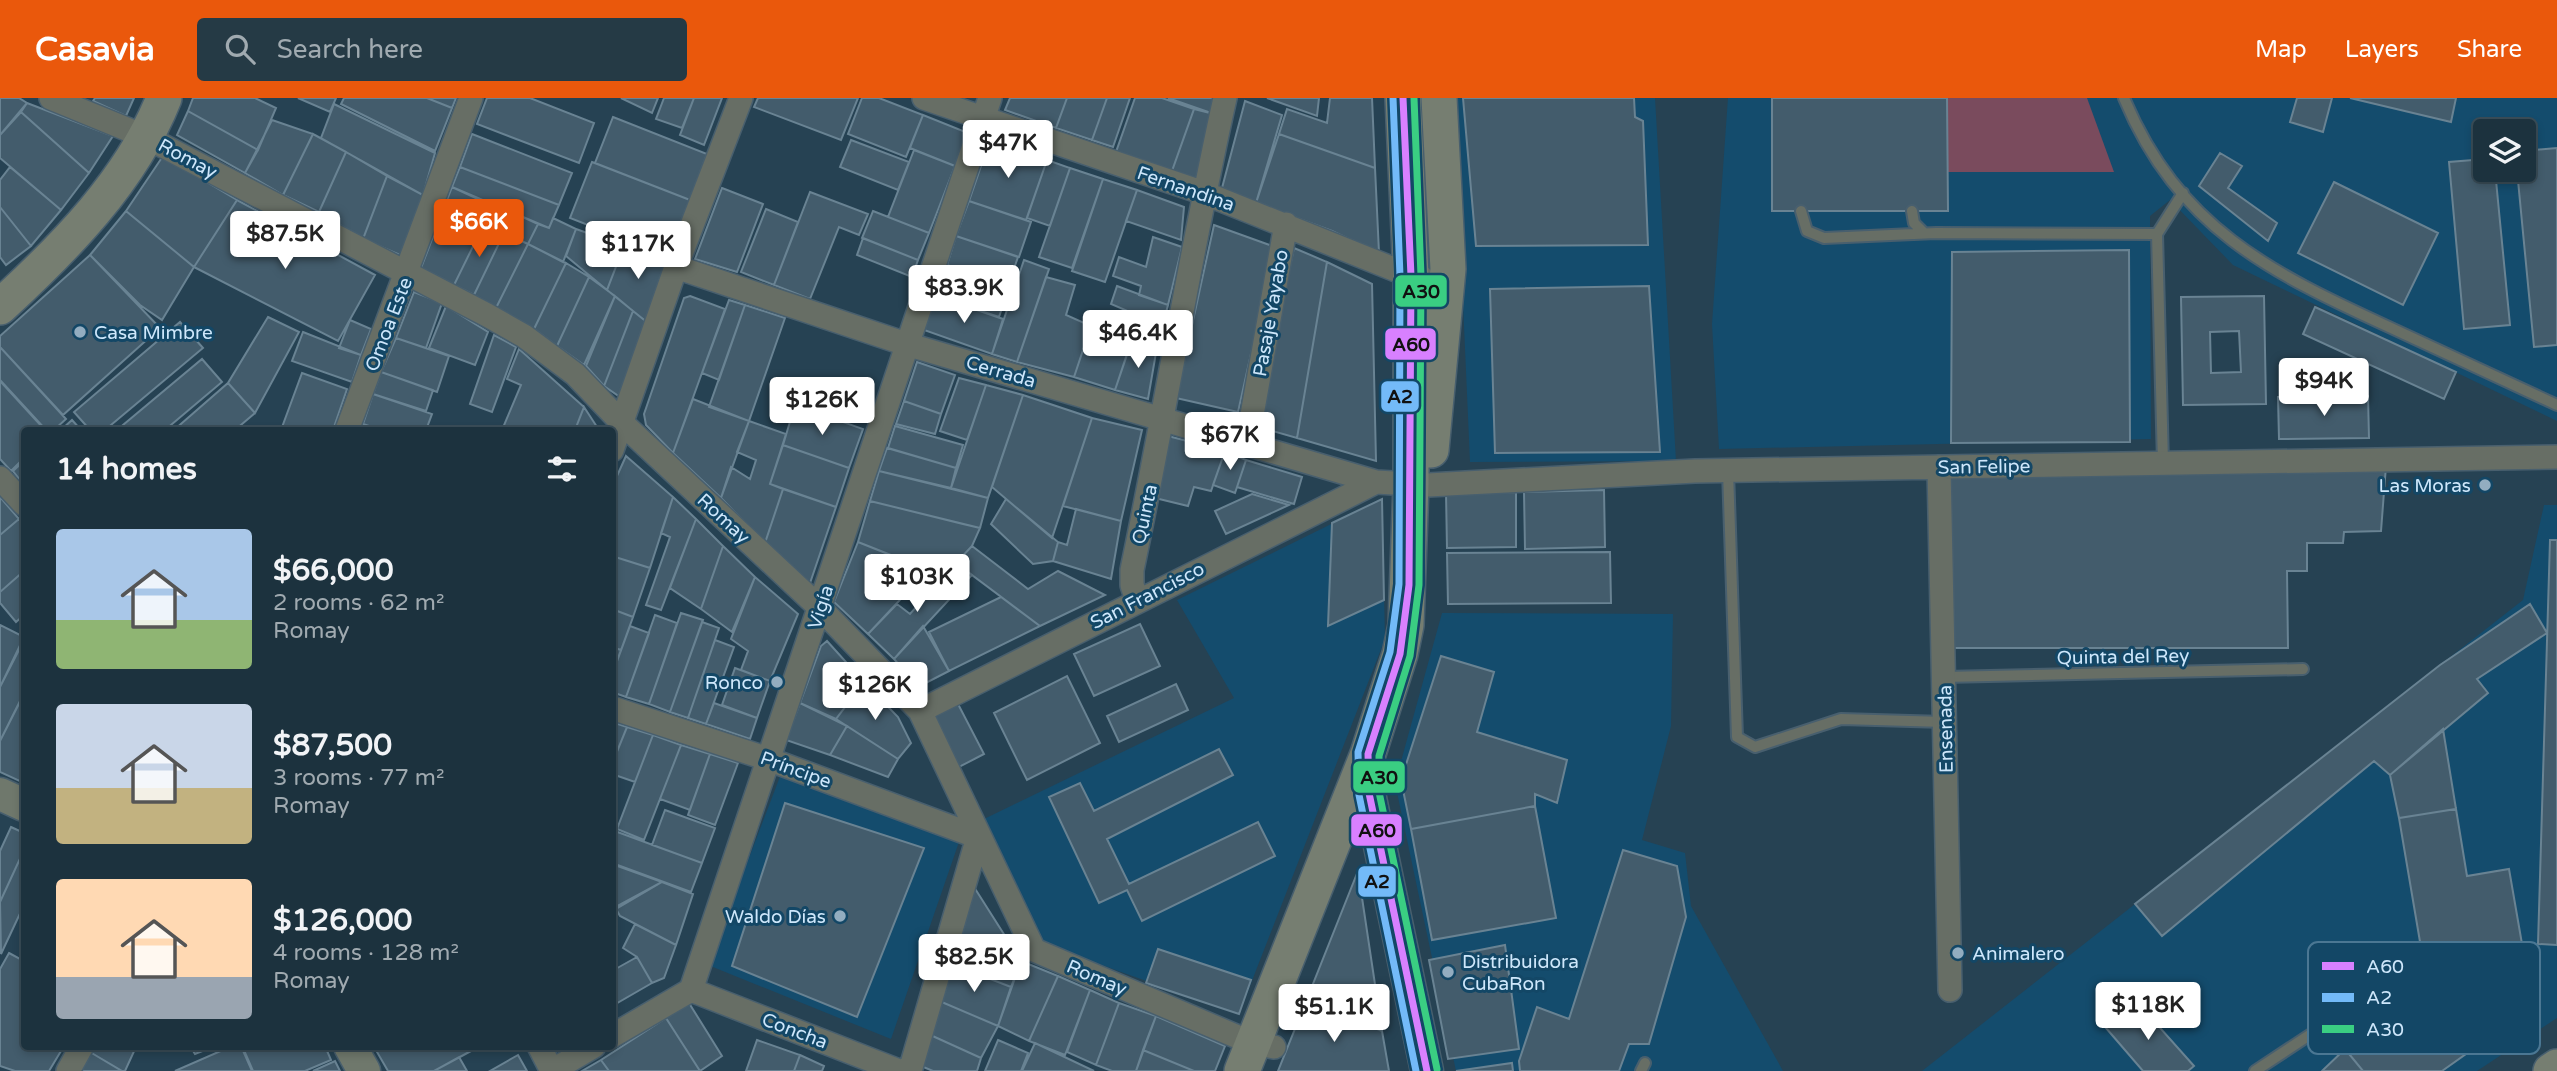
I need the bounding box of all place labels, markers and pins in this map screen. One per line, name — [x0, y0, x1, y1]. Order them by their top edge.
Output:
pin: $47K — [967, 120, 1049, 180]
pin: $66K — [438, 200, 520, 259]
pin: $87.5K — [228, 212, 342, 271]
pin: $117K — [589, 222, 687, 281]
pin: $83.9K — [907, 266, 1021, 325]
pin: $46.4K — [1081, 310, 1195, 370]
place label: Casa Mimbre — [94, 322, 213, 344]
marker: Casa Mimbre — [72, 324, 88, 340]
pin: $94K — [2283, 358, 2365, 418]
pin: $126K — [773, 378, 871, 437]
pin: $67K — [1189, 412, 1271, 472]
place label: Las Moras — [2379, 475, 2471, 497]
marker: Las Moras — [2477, 477, 2493, 493]
pin: $103K — [868, 554, 966, 614]
pin: $126K — [826, 662, 924, 722]
place label: Ronco — [705, 672, 763, 694]
marker: Ronco — [769, 674, 785, 690]
place label: Waldo Días — [725, 906, 826, 928]
marker: Waldo Días — [832, 908, 848, 924]
pin: $82.5K — [917, 934, 1031, 994]
place label: Animalero — [1972, 943, 2065, 965]
marker: Animalero — [1950, 945, 1966, 961]
place label: Distribuidora CubaRon — [1462, 951, 1579, 995]
marker: Distribuidora CubaRon — [1440, 964, 1456, 980]
pin: $118K — [2099, 982, 2197, 1042]
pin: $51.1K — [1277, 984, 1391, 1044]

